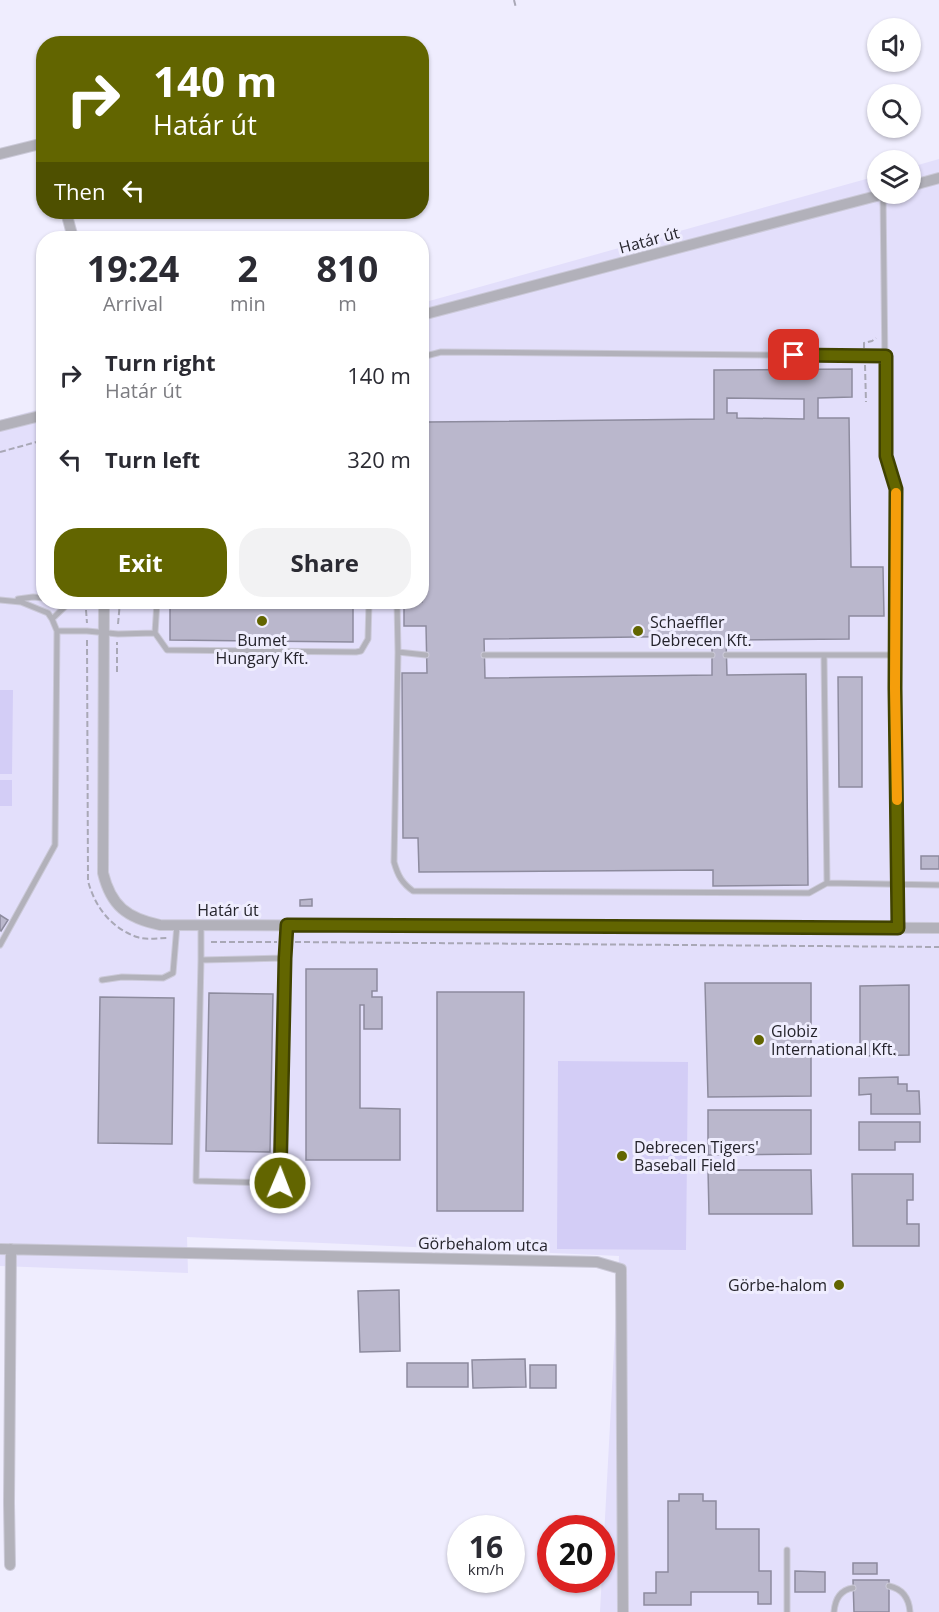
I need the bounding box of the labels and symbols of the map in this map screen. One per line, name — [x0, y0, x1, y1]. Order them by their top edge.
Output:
street label: Határ út — [616, 221, 682, 259]
pin — [768, 329, 819, 380]
place label: Schaeffler Debrecen Kft. — [650, 611, 752, 651]
marker: Bumet Hungary Kft. — [255, 614, 269, 628]
marker: Schaeffler Debrecen Kft. — [631, 624, 645, 638]
place label: Bumet Hungary Kft. — [216, 629, 308, 669]
street label: Határ út — [197, 899, 259, 921]
place label: Globiz International Kft. — [771, 1020, 897, 1060]
marker: Globiz International Kft. — [752, 1033, 766, 1047]
place label: Debrecen Tigers' Baseball Field — [634, 1136, 759, 1176]
marker: Debrecen Tigers' Baseball Field — [615, 1149, 629, 1163]
position arrow — [248, 1151, 312, 1215]
street label: Görbehalom utca — [418, 1232, 548, 1256]
place label: Görbe-halom — [728, 1274, 827, 1296]
marker: Görbe-halom — [832, 1278, 846, 1292]
speed limit sign: 20 — [537, 1515, 615, 1593]

